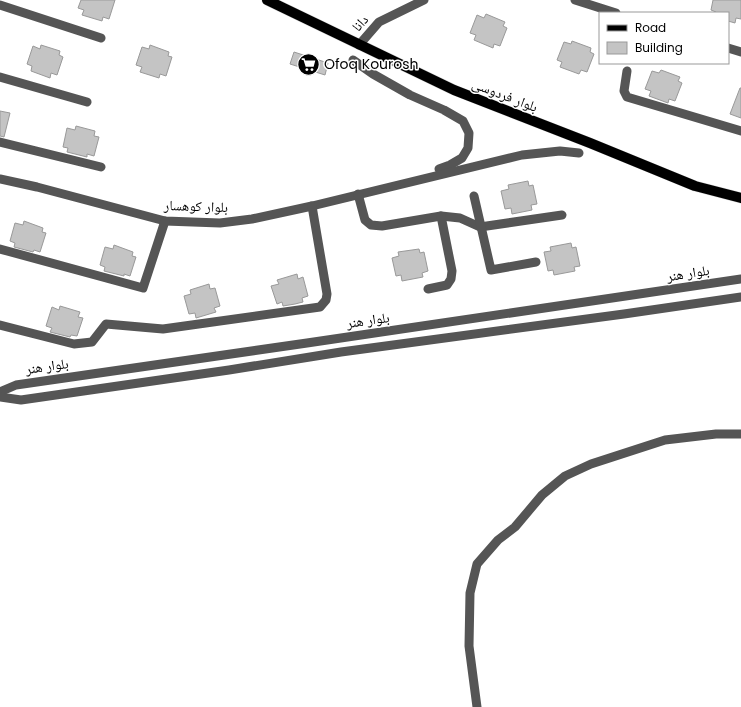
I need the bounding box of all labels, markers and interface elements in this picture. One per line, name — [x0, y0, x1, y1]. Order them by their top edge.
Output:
street label: دانا — [347, 10, 373, 36]
legend — [599, 12, 729, 64]
text: Road — [635, 19, 666, 36]
text: Building — [635, 39, 683, 56]
supermarket icon: Ofoq Kourosh — [296, 51, 322, 77]
place label: Ofoq Kourosh — [324, 54, 419, 74]
street label: بلوار فردوسی — [469, 73, 541, 117]
street label: بلوار کوهسار — [163, 195, 228, 217]
street label: بلوار هنر — [664, 260, 711, 286]
street label: بلوار هنر — [344, 307, 391, 333]
street label: بلوار هنر — [23, 353, 70, 379]

